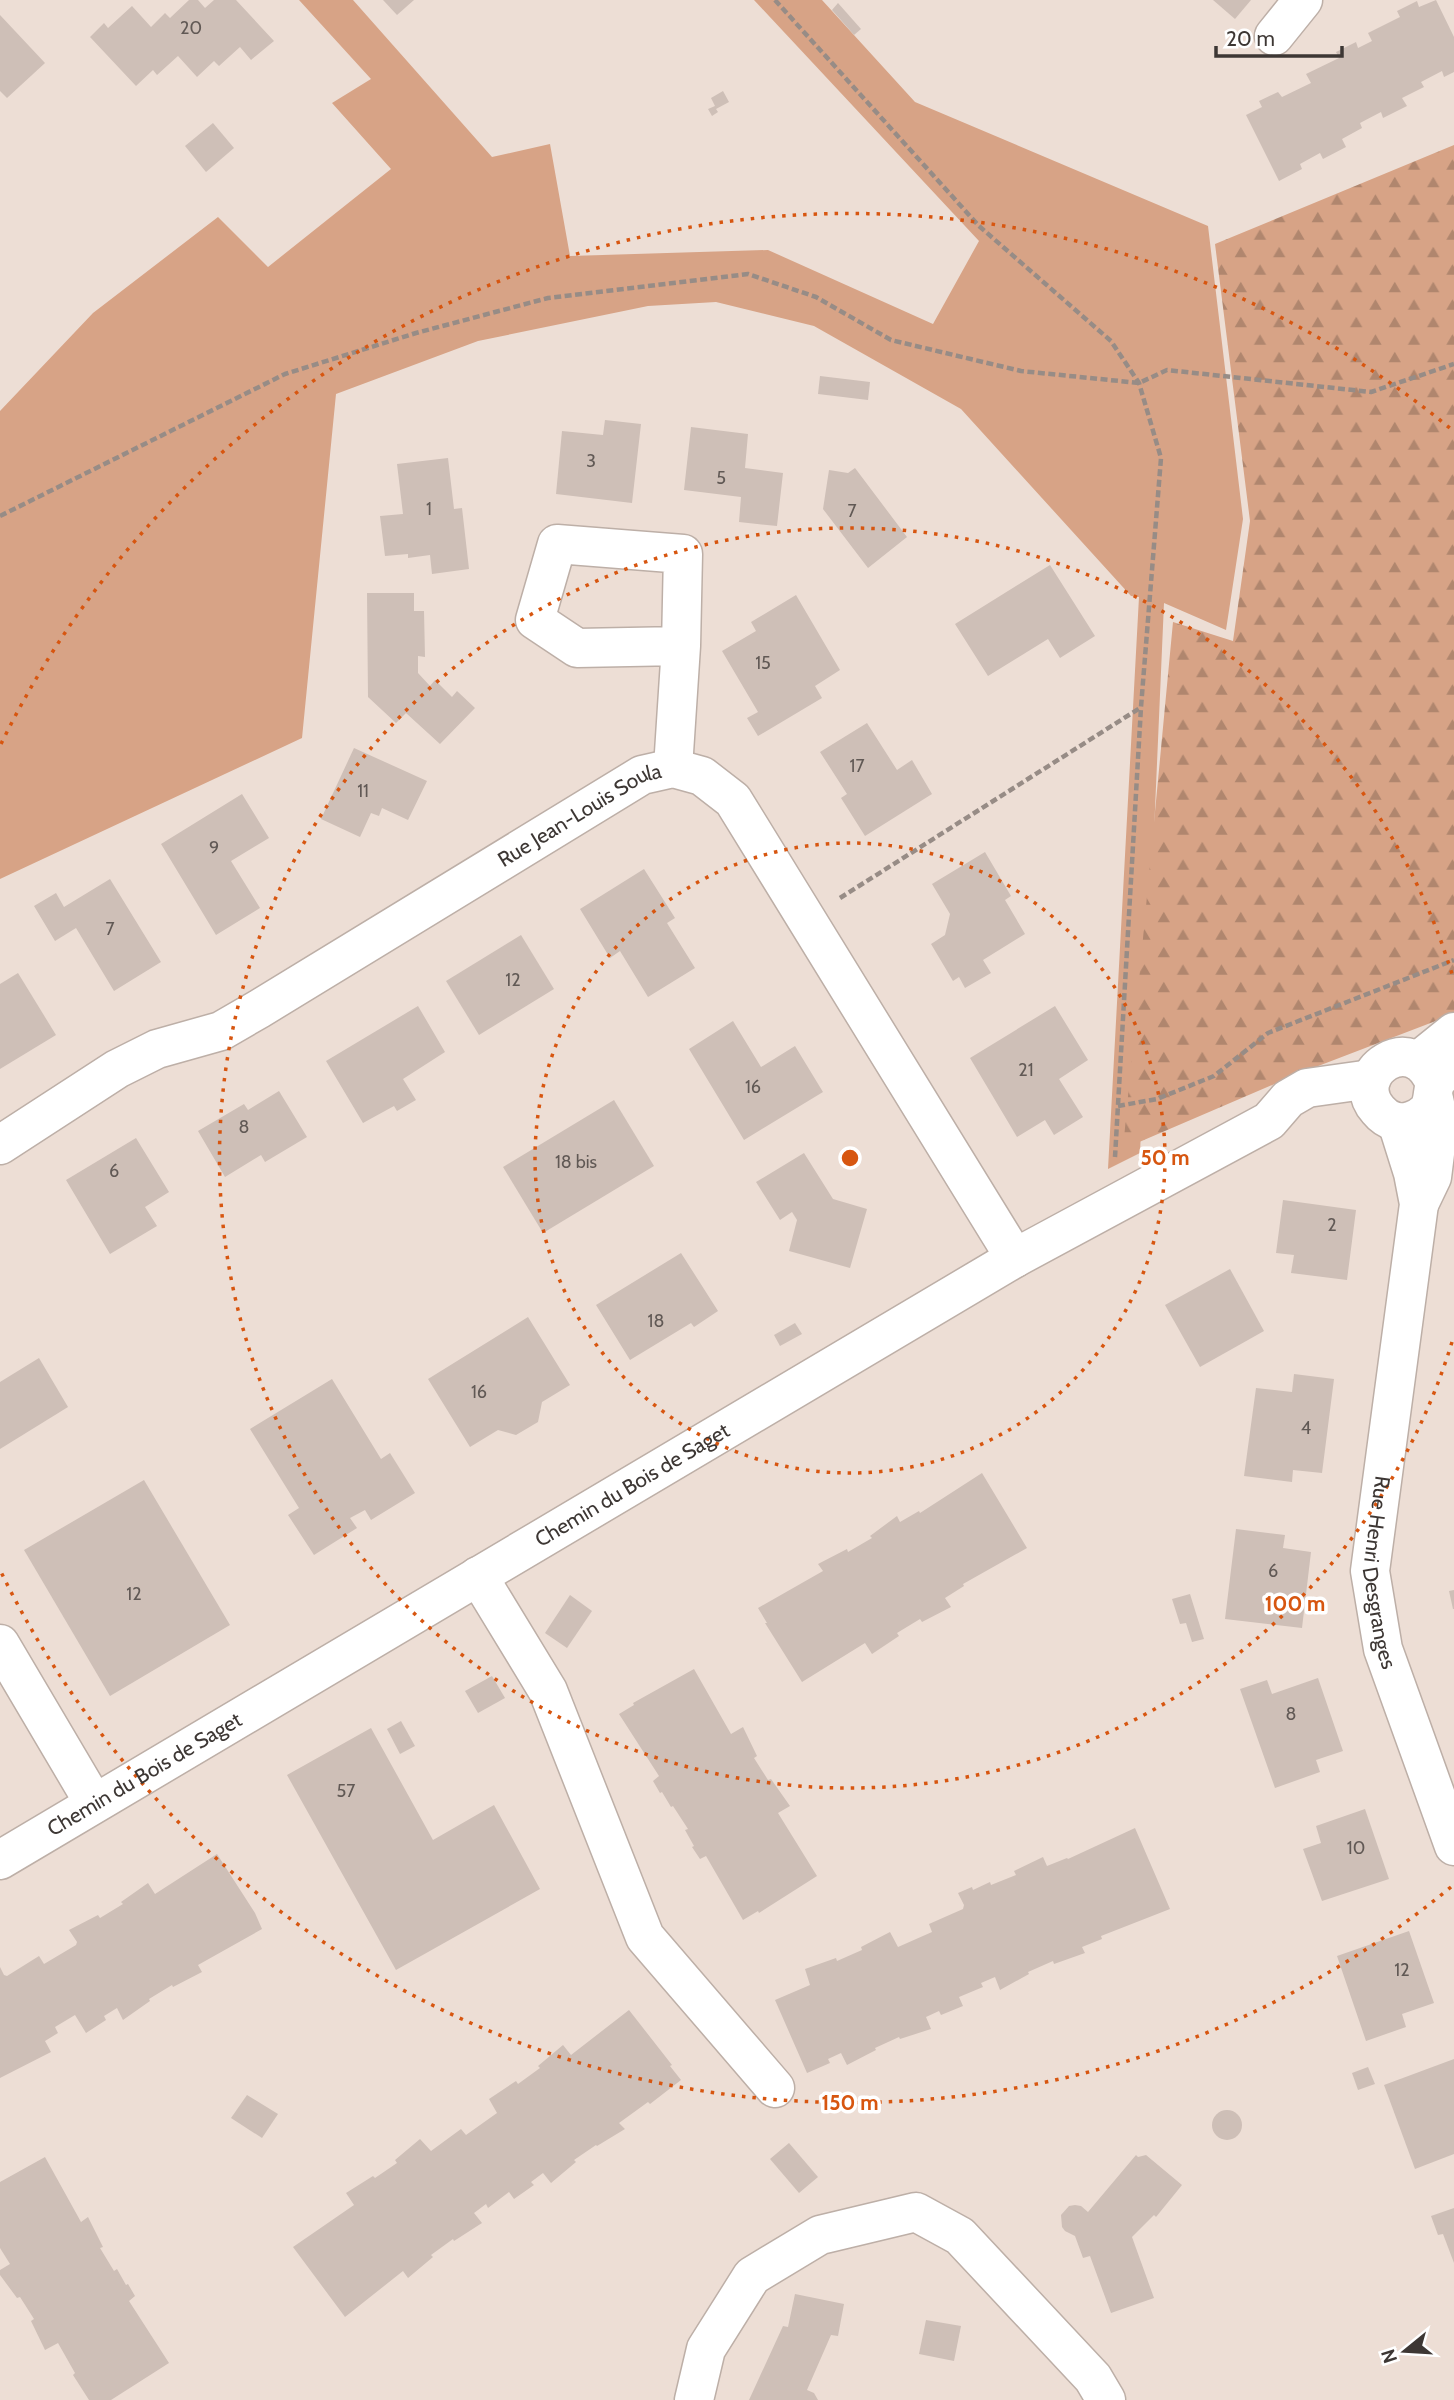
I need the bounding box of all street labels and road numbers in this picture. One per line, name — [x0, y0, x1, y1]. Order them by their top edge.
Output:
street label: Rue Jean-Louis Soula — [493, 758, 664, 872]
street label: Chemin du Bois de Saget — [530, 1417, 734, 1552]
street label: Rue Henri Desgranges — [1357, 1474, 1402, 1672]
street label: Chemin du Bois de Saget — [43, 1707, 246, 1841]

